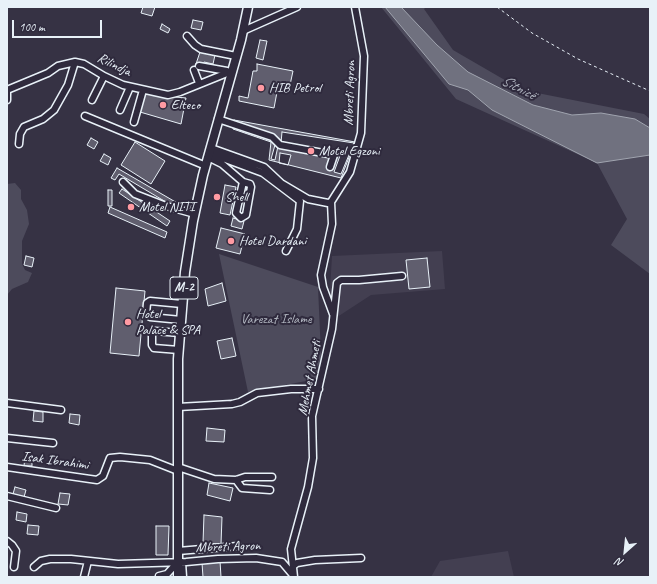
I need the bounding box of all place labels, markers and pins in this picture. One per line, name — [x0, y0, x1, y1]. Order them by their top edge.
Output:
place label: HIB Petrol — [269, 80, 321, 96]
marker: HIB Petrol — [256, 83, 266, 93]
place label: Elteco — [171, 97, 200, 113]
marker: Elteco — [158, 100, 168, 110]
place label: Motel Egzoni — [319, 143, 380, 159]
marker: Motel Egzoni — [306, 146, 316, 156]
place label: Shell — [225, 189, 248, 205]
marker: Shell — [212, 192, 222, 202]
place label: Motel NITI — [139, 199, 195, 215]
marker: Motel NITI — [126, 202, 136, 212]
place label: Hotel Dardani — [239, 233, 306, 249]
marker: Hotel Dardani — [226, 236, 236, 246]
place label: Hotel Palace & SPA — [136, 306, 200, 338]
marker: Hotel Palace & SPA — [123, 317, 133, 327]

